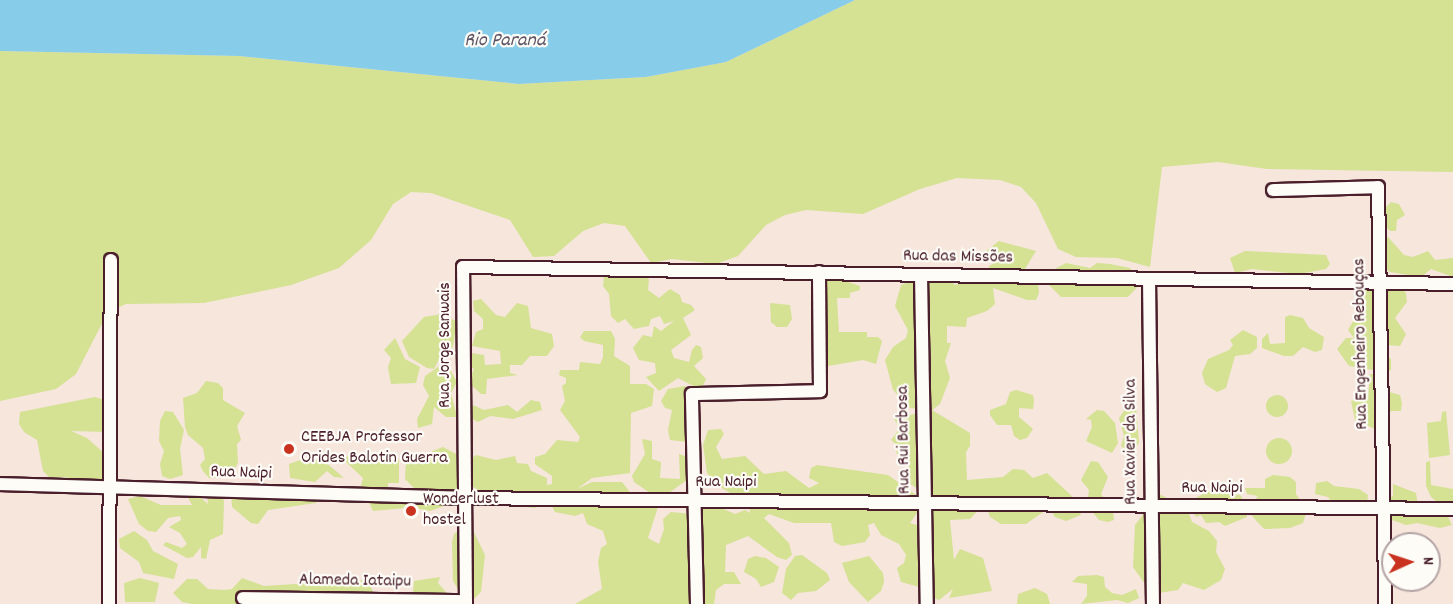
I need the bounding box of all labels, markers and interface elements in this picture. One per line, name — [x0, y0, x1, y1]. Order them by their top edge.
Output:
water label: Rio Paraná — [464, 29, 546, 53]
street label: Rua das Missões — [903, 246, 1013, 270]
street label: Rua Engenheiro Rebouças — [1350, 258, 1374, 430]
street label: Rua Jorge Sanwais — [435, 282, 457, 408]
street label: Rua Xavier da Silva — [1121, 379, 1143, 505]
street label: Rua Rui Barbosa — [893, 386, 917, 494]
place label: CEEBJA Professor Orides Balotin Guerra — [301, 428, 448, 470]
marker: CEEBJA Professor Orides Balotin Guerra — [282, 442, 296, 456]
street label: Rua Naipi — [210, 462, 272, 486]
street label: Rua Naipi — [695, 472, 757, 494]
street label: Rua Naipi — [1181, 478, 1243, 500]
place label: Wonderlust hostel — [423, 490, 499, 532]
marker: Wonderlust hostel — [404, 504, 418, 518]
north arrow — [1381, 532, 1441, 592]
text: N — [1416, 557, 1439, 566]
street label: Alameda Iataipu — [299, 570, 411, 594]

